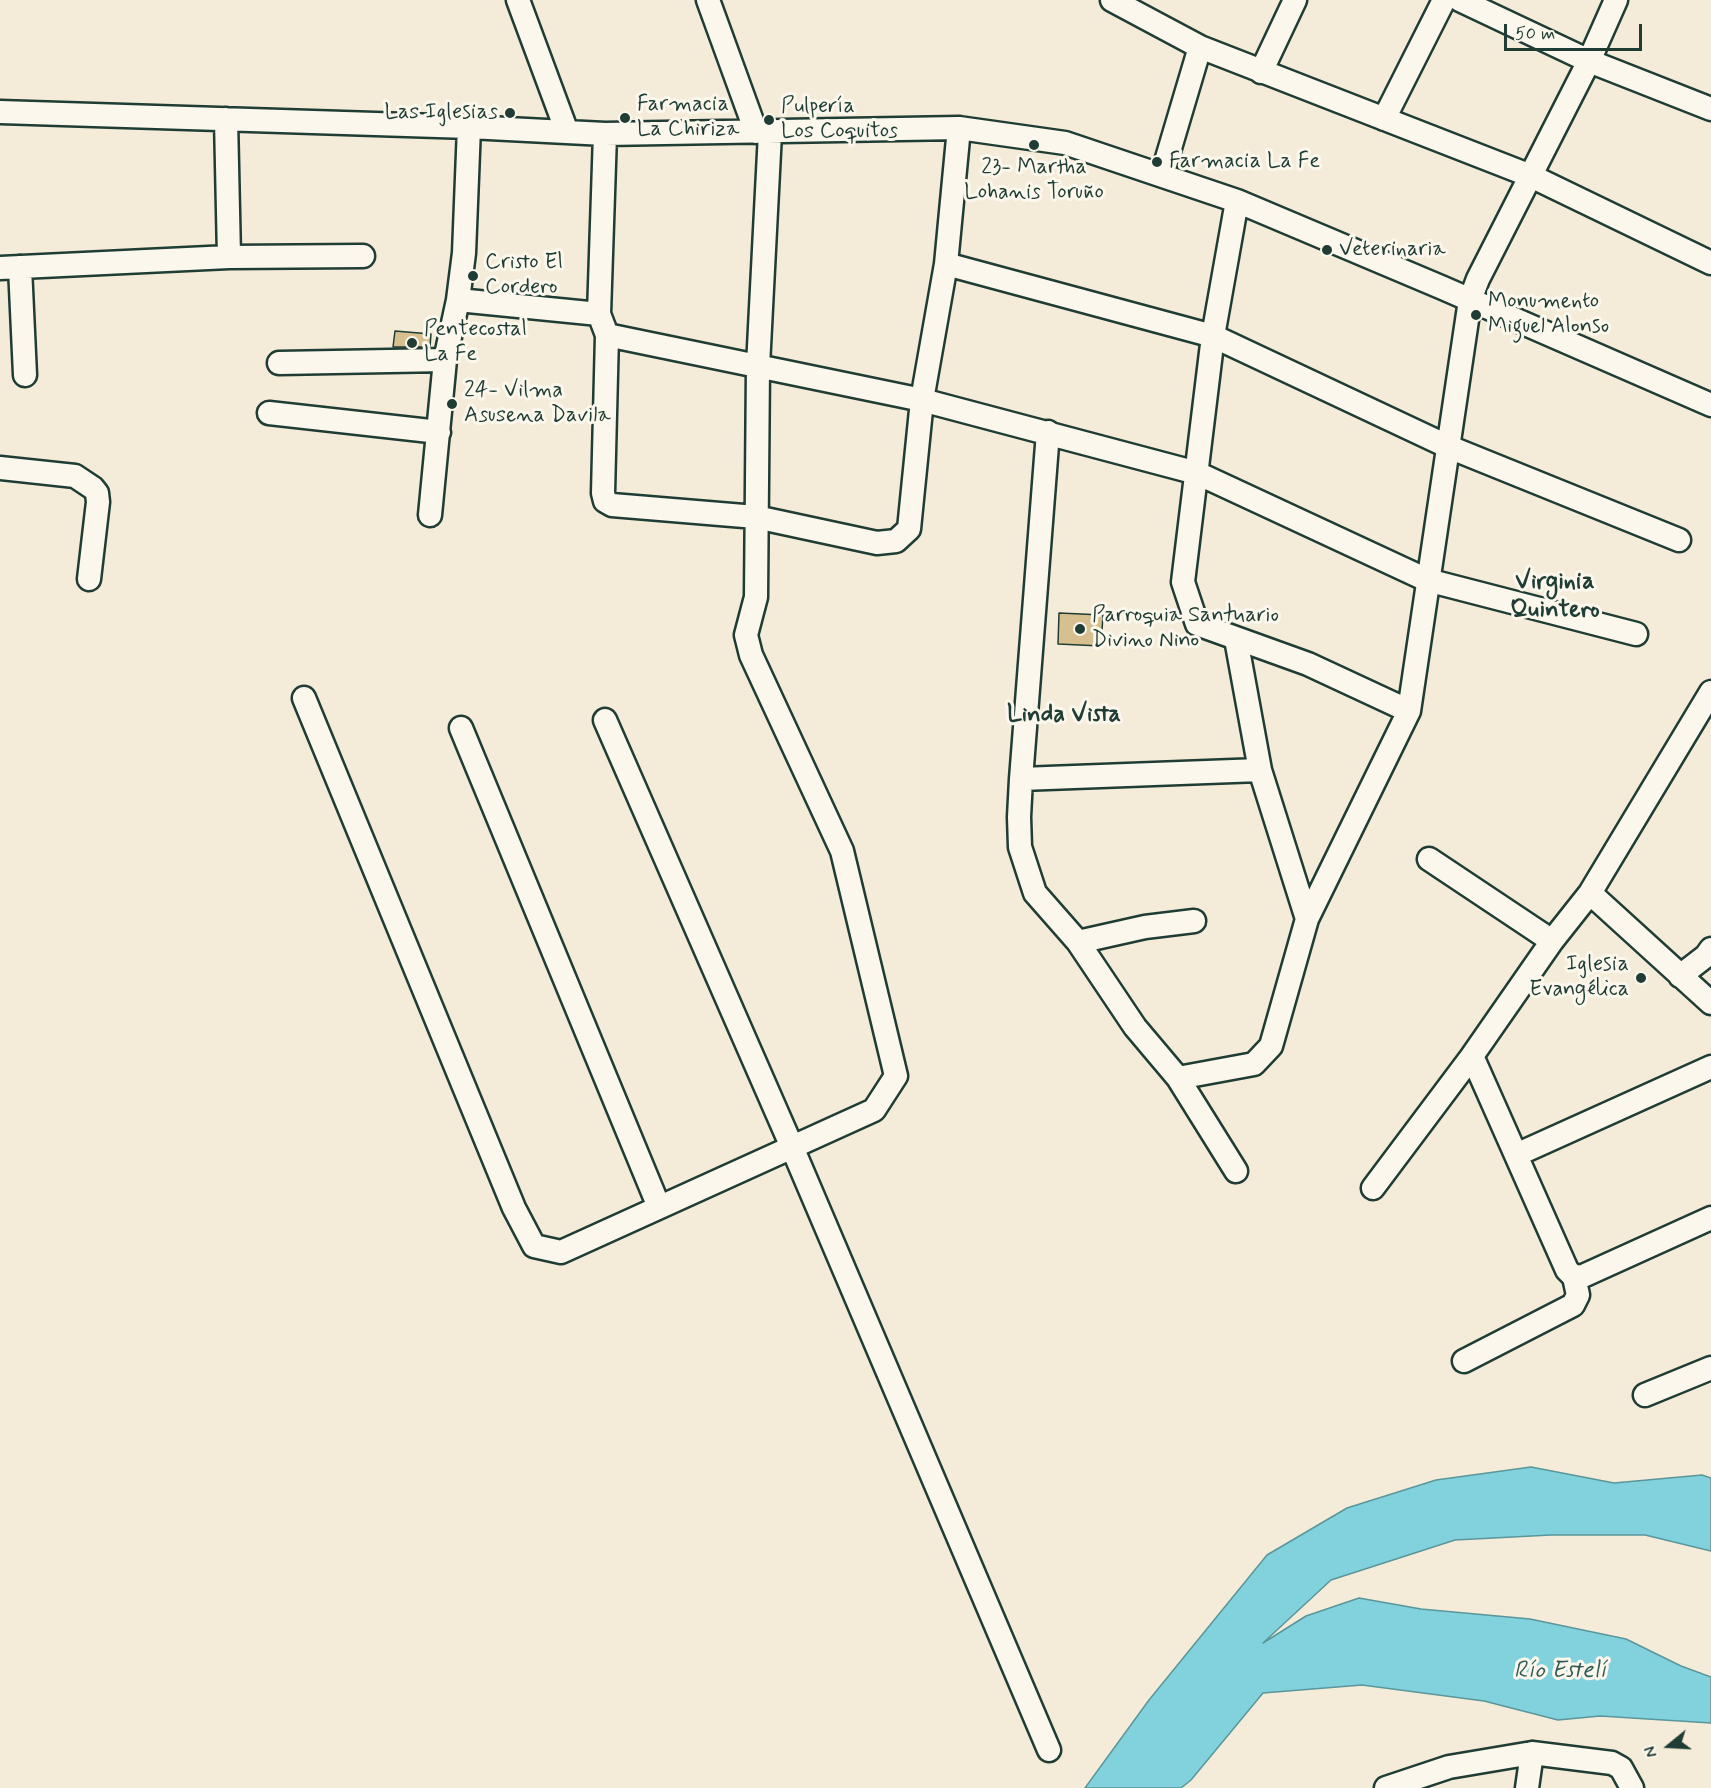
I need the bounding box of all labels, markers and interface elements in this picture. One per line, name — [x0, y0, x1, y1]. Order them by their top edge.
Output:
scale bar — [1507, 12, 1645, 50]
text: 50 m — [1515, 22, 1555, 46]
place label: Farmacia La Chiriza — [637, 92, 739, 144]
place label: Pulpería Los Coquitos — [781, 94, 898, 146]
place label: Las Iglesias — [384, 100, 498, 126]
marker: Las Iglesias — [503, 106, 517, 120]
marker: Farmacia La Chiriza — [618, 111, 632, 125]
marker: Pulpería Los Coquitos — [762, 113, 776, 127]
marker: 23- Martha Lohanis Toruño — [1027, 138, 1041, 152]
place label: Farmacia La Fe — [1169, 149, 1320, 175]
place label: 23- Martha Lohanis Toruño — [964, 155, 1104, 206]
marker: Farmacia La Fe — [1150, 155, 1164, 169]
place label: Veterinaria — [1339, 237, 1446, 263]
marker: Veterinaria — [1320, 243, 1334, 257]
place label: Cristo El Cordero — [485, 250, 563, 302]
marker: Cristo El Cordero — [466, 269, 480, 283]
place label: Monumento Miguel Alonso — [1488, 289, 1609, 340]
marker: Monumento Miguel Alonso — [1469, 308, 1483, 322]
place label: Pentecostal La Fe — [424, 317, 527, 368]
marker: Pentecostal La Fe — [405, 336, 419, 350]
place label: 24- Vilma Asusena Davila — [464, 378, 611, 430]
marker: 24- Vilma Asusena Davila — [445, 397, 459, 411]
district label: Virginia Quintero — [1510, 569, 1600, 625]
place label: Parroquia Santuario Divino Nino — [1092, 603, 1279, 654]
marker: Parroquia Santuario Divino Nino — [1073, 622, 1087, 636]
district label: Linda Vista — [1007, 702, 1121, 730]
place label: Iglesia Evangélica — [1529, 952, 1629, 1004]
marker: Iglesia Evangélica — [1634, 971, 1648, 985]
water label: Río Estelí — [1514, 1658, 1606, 1686]
north arrow — [1639, 1716, 1699, 1776]
text: N — [1640, 1743, 1663, 1760]

